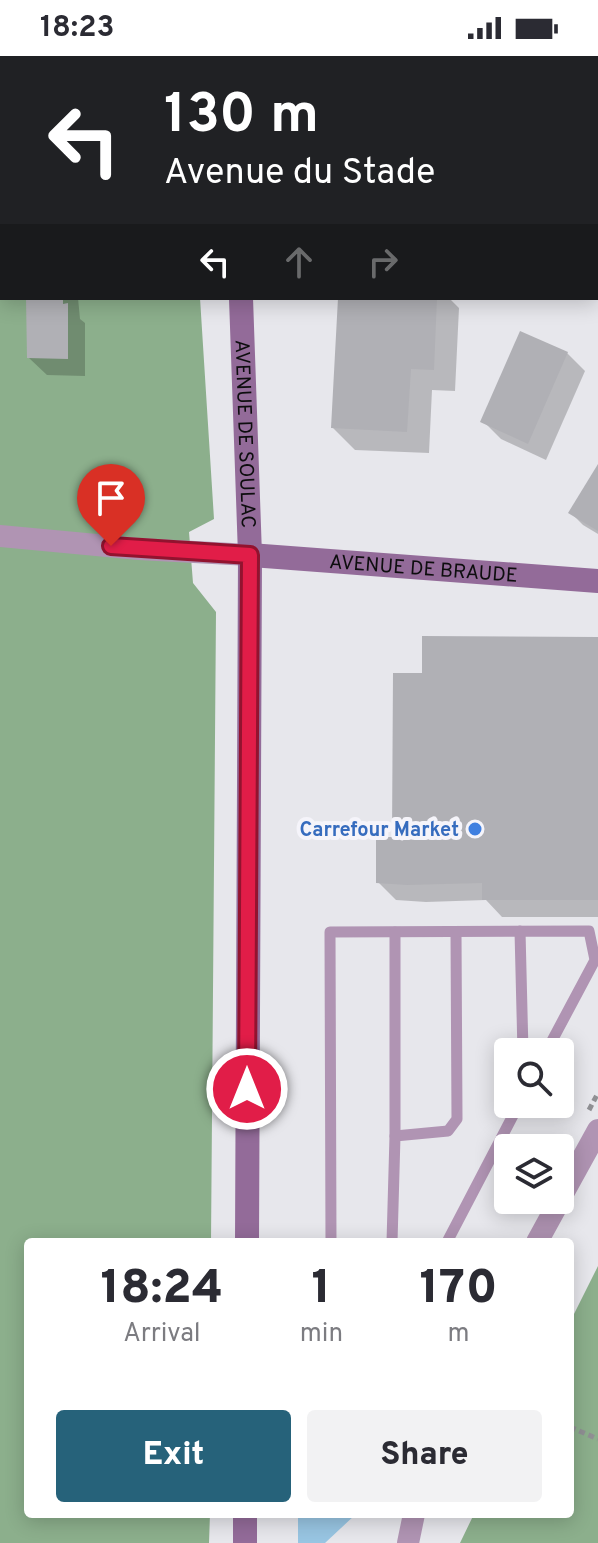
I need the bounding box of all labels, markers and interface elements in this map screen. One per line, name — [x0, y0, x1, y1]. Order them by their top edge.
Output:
text: 18:23 — [40, 10, 115, 47]
text: 130 m — [164, 82, 319, 152]
icon: left — [32, 88, 136, 192]
text: Avenue du Stade — [164, 151, 435, 197]
icon: left — [193, 240, 237, 284]
icon: ahead — [277, 240, 321, 284]
icon: right — [361, 240, 405, 284]
street label: AVENUE DE SOULAC — [227, 339, 260, 529]
pin — [77, 464, 145, 546]
icon: arrive — [89, 476, 133, 520]
street label: AVENUE DE BRAUDE — [328, 550, 519, 590]
place label: Carrefour Market — [300, 818, 459, 844]
marker: Carrefour Market — [466, 820, 484, 838]
map controls — [494, 1038, 574, 1214]
button: search — [494, 1038, 574, 1118]
position arrow — [205, 1047, 289, 1131]
button: layers — [494, 1134, 574, 1214]
text: 18:24 — [101, 1260, 223, 1320]
text: 1 — [312, 1260, 331, 1320]
text: 170 — [420, 1260, 498, 1320]
text: Arrival — [123, 1318, 201, 1351]
text: min — [300, 1318, 343, 1351]
text: m — [448, 1318, 470, 1351]
button: Exit — [56, 1410, 291, 1502]
button: Share — [307, 1410, 542, 1502]

